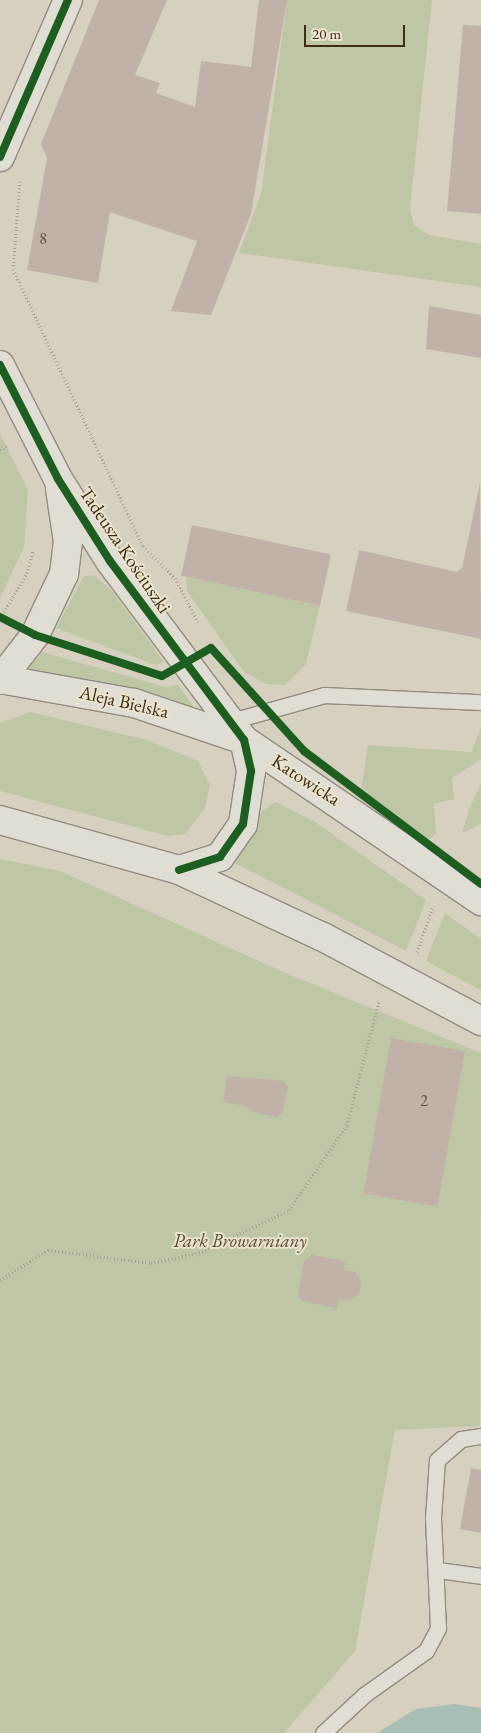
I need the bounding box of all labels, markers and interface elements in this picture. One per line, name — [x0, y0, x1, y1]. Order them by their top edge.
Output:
scale bar — [306, 15, 407, 47]
text: 20 m — [312, 24, 341, 43]
house number: 8 — [39, 229, 47, 249]
street label: Tadeusza Kościuszki — [74, 482, 176, 618]
street label: Aleja Bielska — [77, 681, 171, 723]
street label: Katowicka — [267, 749, 345, 811]
house number: 2 — [420, 1091, 428, 1111]
park label: Park Browarniany — [173, 1230, 307, 1252]

